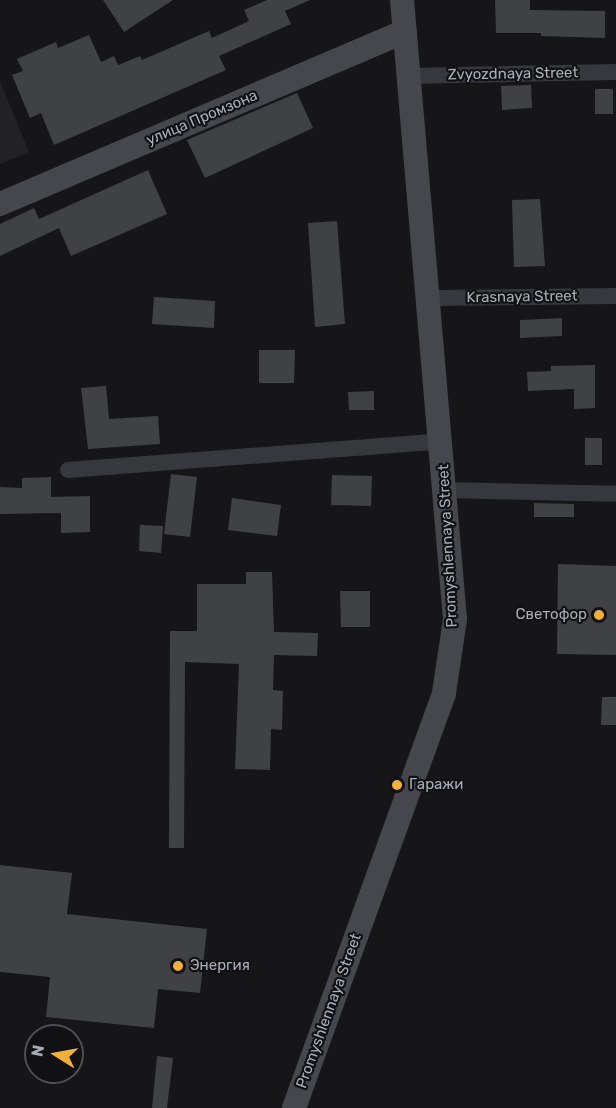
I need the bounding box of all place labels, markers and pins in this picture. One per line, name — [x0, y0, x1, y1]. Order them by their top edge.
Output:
place label: Светофор — [516, 606, 587, 624]
marker: Светофор — [592, 608, 606, 622]
place label: Гаражи — [409, 776, 463, 794]
marker: Гаражи — [390, 778, 404, 792]
place label: Энергия — [190, 957, 250, 975]
marker: Энергия — [171, 959, 185, 973]

